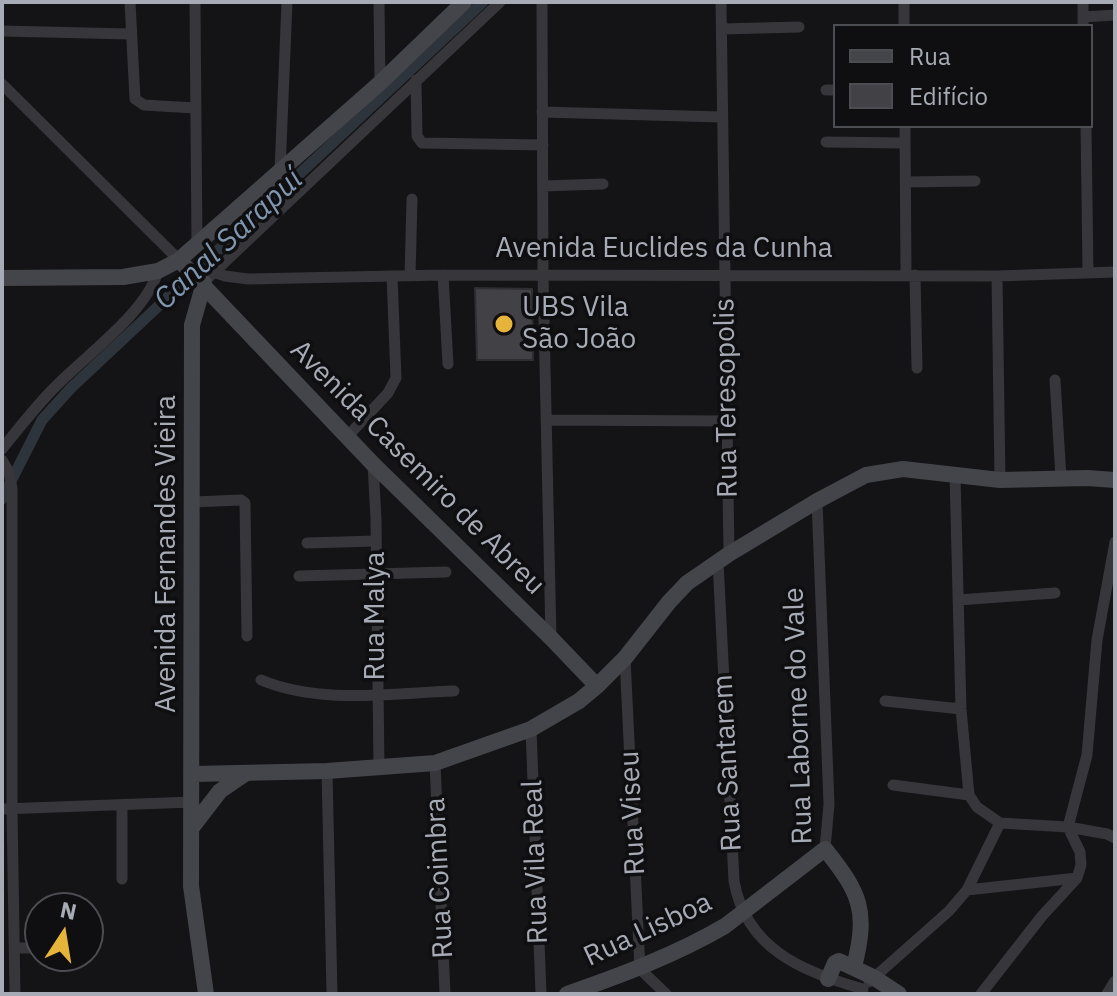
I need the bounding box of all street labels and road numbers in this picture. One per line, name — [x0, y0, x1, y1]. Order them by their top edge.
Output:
street label: Avenida Euclides da Cunha — [495, 232, 833, 266]
street label: Rua Teresopolis — [708, 298, 746, 498]
street label: Avenida Casemiro de Abreu — [283, 334, 551, 602]
street label: Avenida Fernandes Vieira — [150, 395, 184, 713]
street label: Rua Malya — [359, 552, 393, 680]
street label: Rua Laborne do Vale — [778, 587, 820, 845]
street label: Rua Santarem — [707, 674, 749, 852]
street label: Rua Viseu — [613, 750, 653, 876]
street label: Rua Vila Real — [516, 779, 556, 945]
street label: Rua Coimbra — [419, 797, 461, 959]
street label: Rua Lisboa — [579, 886, 717, 974]

